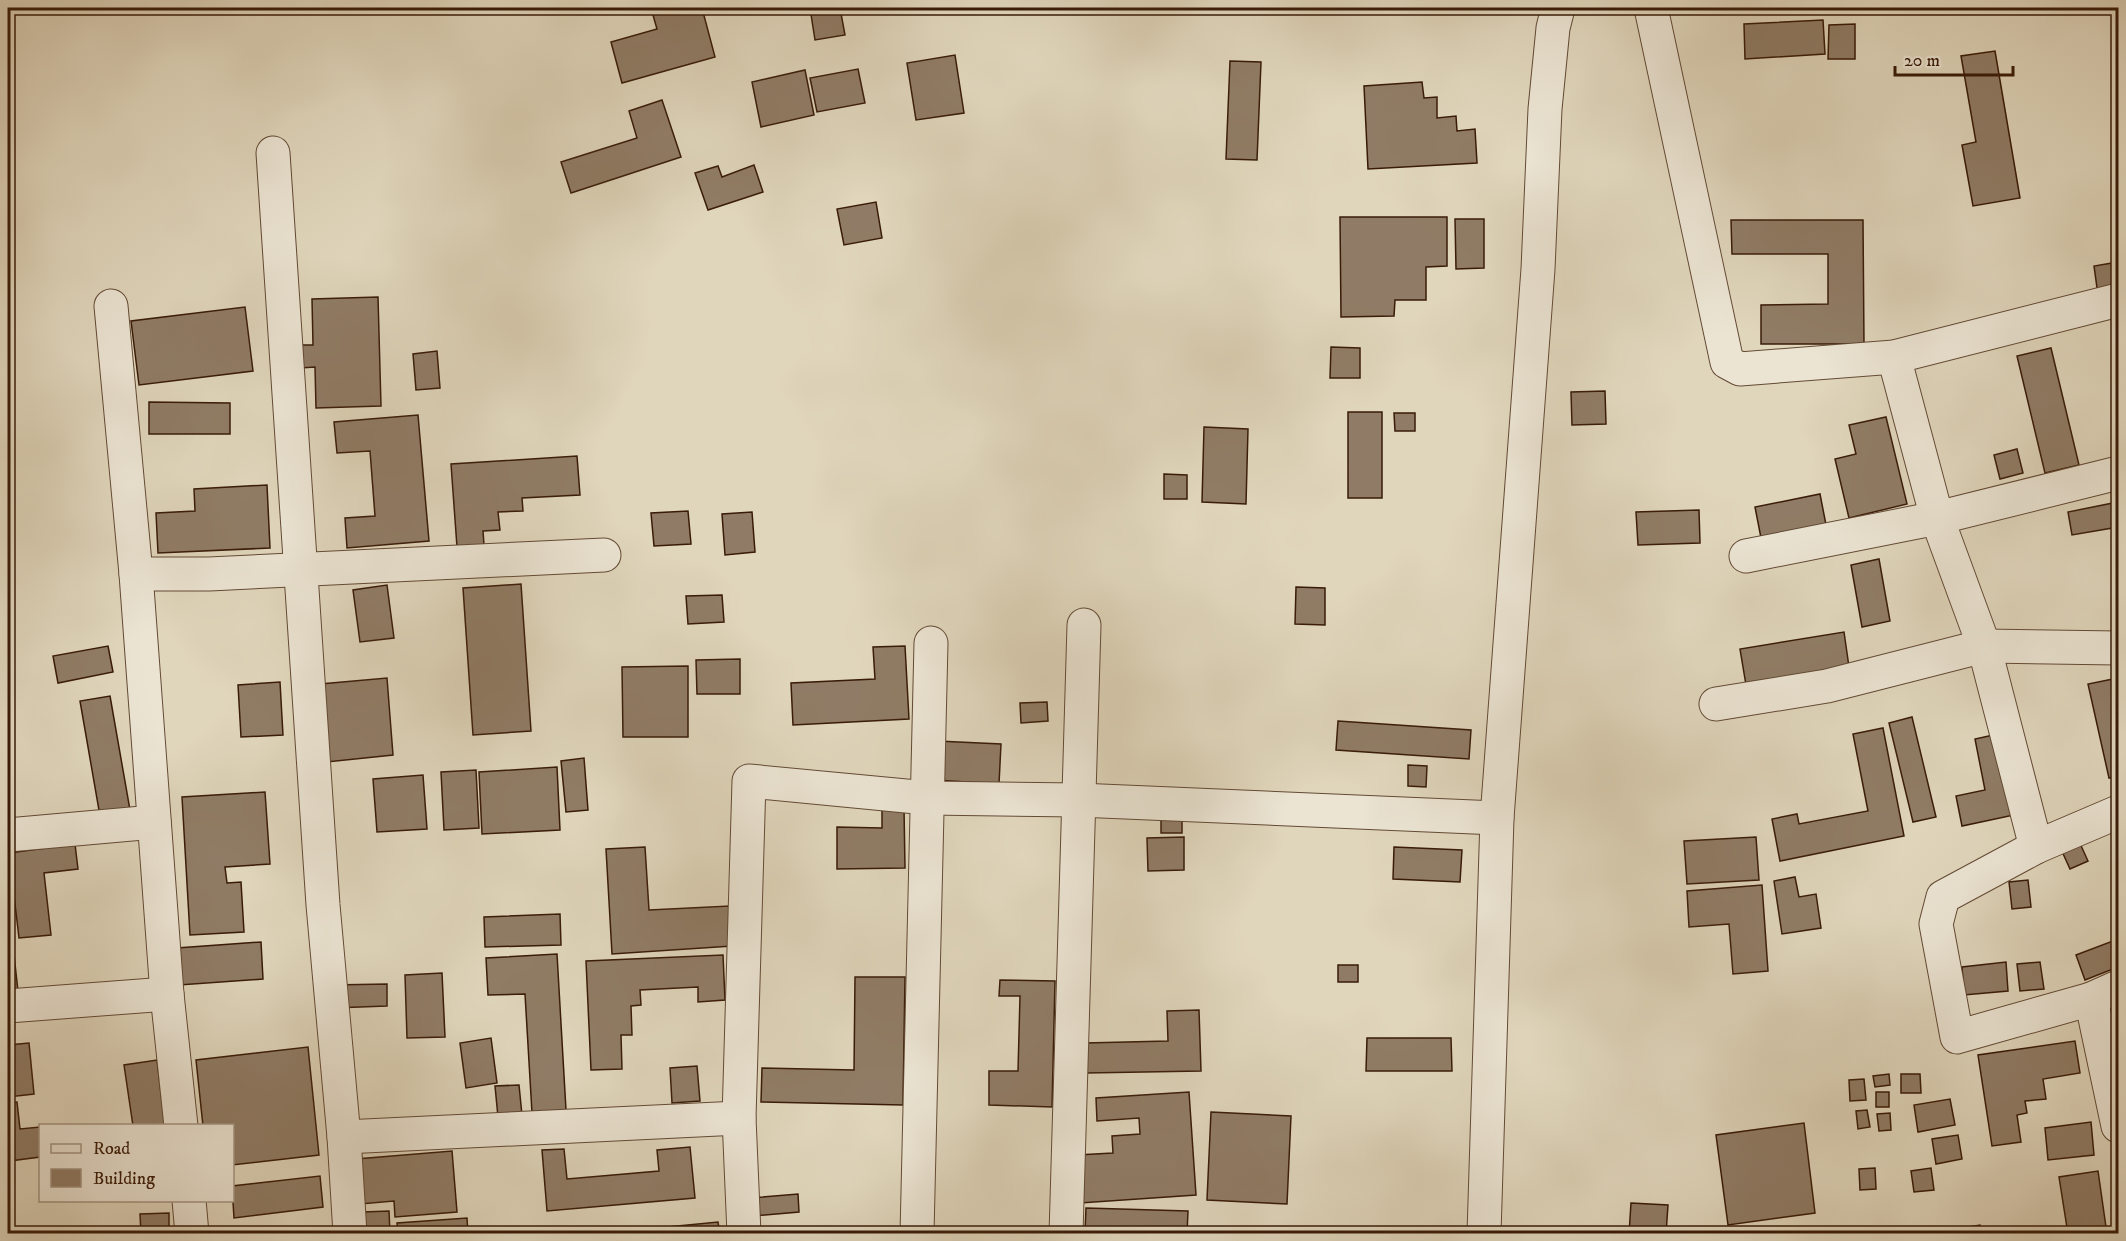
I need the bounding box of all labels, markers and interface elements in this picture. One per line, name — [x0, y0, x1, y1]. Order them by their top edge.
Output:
scale bar — [1895, 39, 2014, 77]
text: 20 m — [1904, 50, 1940, 72]
legend — [39, 1124, 234, 1202]
text: Road — [93, 1138, 130, 1160]
text: Building — [93, 1168, 155, 1190]

